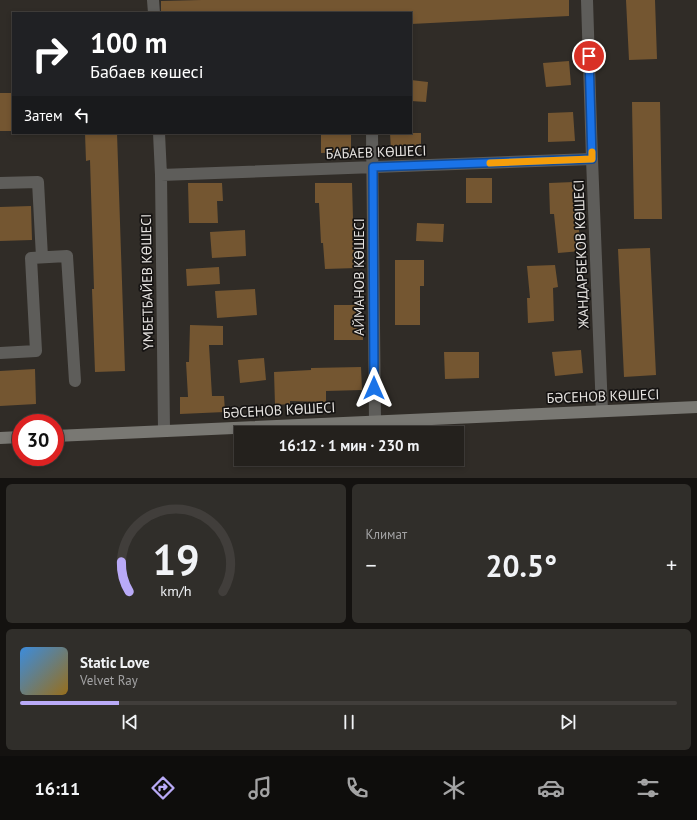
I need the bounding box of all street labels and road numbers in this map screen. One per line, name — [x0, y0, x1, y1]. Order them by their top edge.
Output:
street label: БАБАЕВ КӨШЕСІ — [325, 141, 427, 163]
street label: ЖАНДАРБЕКОВ КӨШЕСІ — [569, 179, 593, 330]
street label: ҮМБЕТБАЙЕВ КӨШЕСІ — [137, 214, 157, 350]
street label: АЙМАНОВ КӨШЕСІ — [350, 218, 368, 336]
street label: БӘСЕНОВ КӨШЕСІ — [546, 385, 660, 407]
street label: БӘСЕНОВ КӨШЕСІ — [222, 398, 336, 422]

